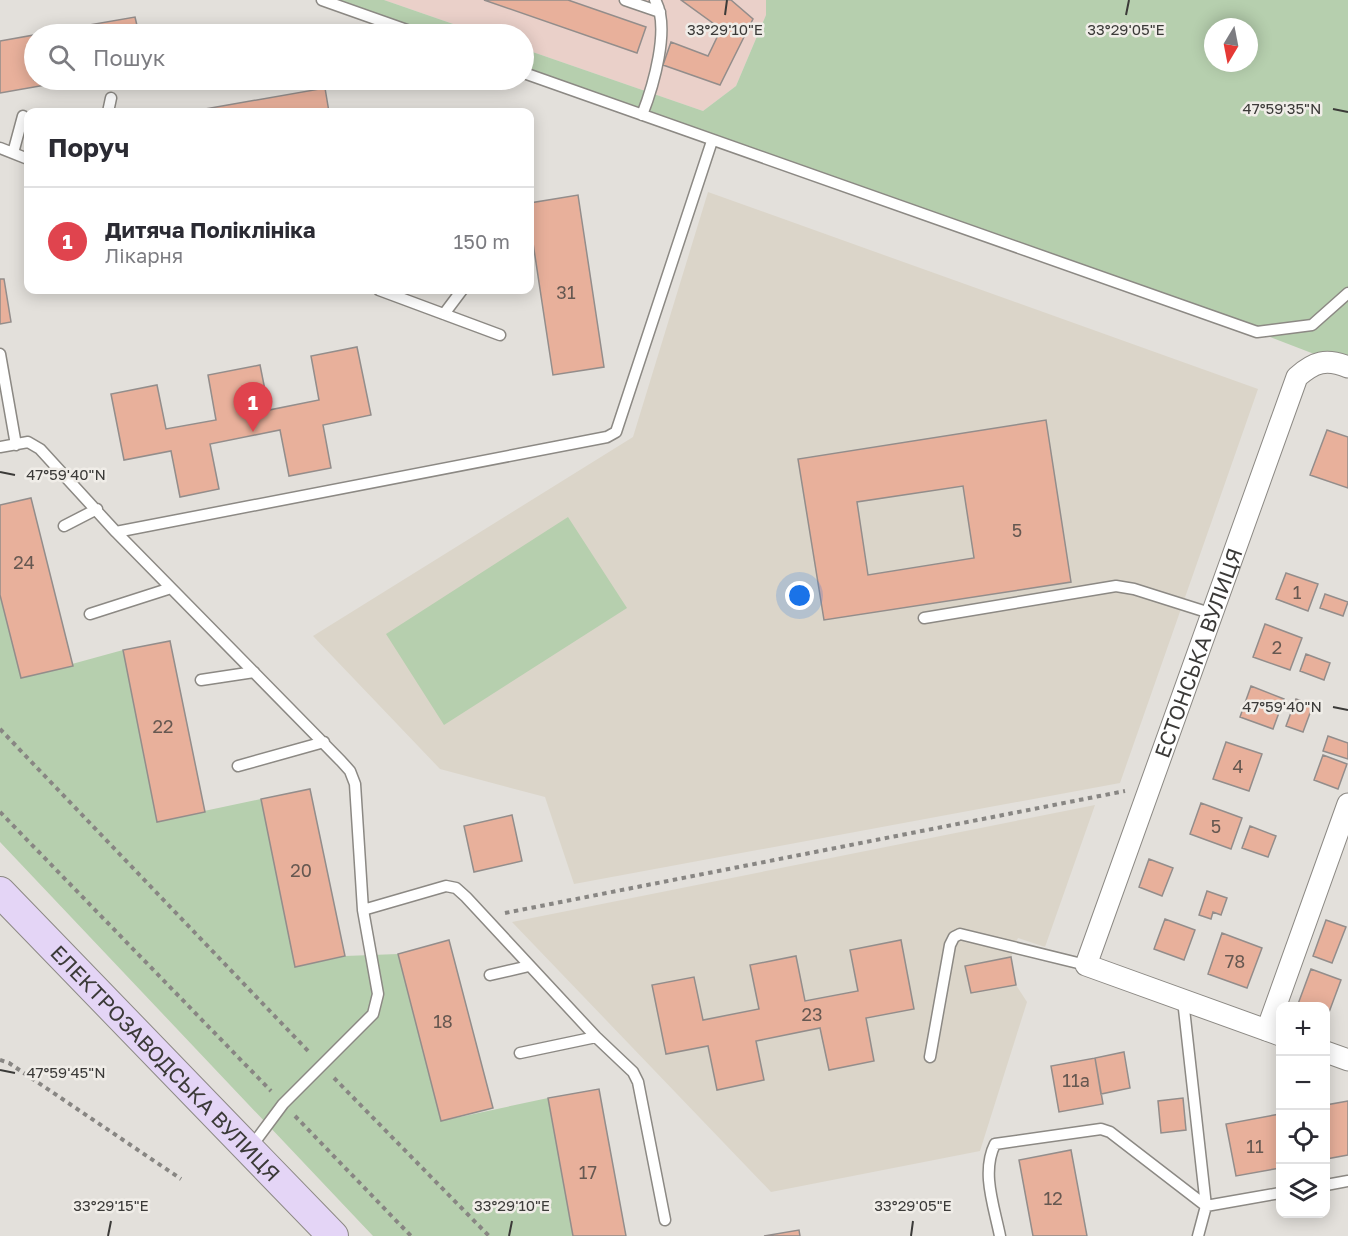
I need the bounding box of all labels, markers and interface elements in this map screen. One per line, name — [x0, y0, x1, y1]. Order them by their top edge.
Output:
north arrow — [1204, 18, 1258, 72]
text: 33°29'10"E — [687, 20, 763, 38]
text: 33°29'05"E — [1087, 20, 1165, 38]
search box — [24, 24, 534, 90]
icon: search — [45, 41, 78, 74]
text: Пошук — [93, 44, 166, 71]
text: 47°59'35"N — [1243, 99, 1321, 117]
text: Поруч — [48, 132, 129, 163]
text: Дитяча Поліклініка — [105, 216, 316, 243]
text: 1 — [62, 229, 73, 253]
text: 150 m — [454, 229, 510, 253]
text: Лікарня — [105, 243, 183, 267]
house number: 31 — [556, 281, 576, 303]
pin: 1 — [234, 382, 272, 432]
text: 47°59'40"N — [26, 465, 106, 483]
house number: 5 — [1012, 519, 1022, 541]
street label: ЕСТОНСЬКА ВУЛИЦЯ — [1149, 544, 1248, 761]
house number: 24 — [13, 551, 35, 573]
your location — [785, 581, 814, 610]
house number: 1 — [1293, 581, 1302, 603]
house number: 2 — [1272, 636, 1282, 658]
text: 47°59'40"N — [1242, 697, 1322, 715]
house number: 22 — [153, 715, 173, 737]
house number: 4 — [1233, 755, 1244, 777]
house number: 5 — [1211, 815, 1221, 837]
house number: 20 — [290, 859, 312, 881]
street label: ЕЛЕКТРОЗАВОДСЬКА ВУЛИЦЯ — [45, 939, 286, 1187]
house number: 78 — [1225, 950, 1245, 972]
map controls — [1276, 1002, 1330, 1218]
button: + — [1276, 1002, 1330, 1056]
house number: 23 — [802, 1003, 822, 1025]
house number: 18 — [433, 1010, 453, 1032]
button: − — [1276, 1056, 1330, 1110]
text: 47°59'45"N — [26, 1063, 106, 1081]
house number: 11а — [1062, 1069, 1090, 1091]
button: locate — [1276, 1110, 1330, 1164]
house number: 11 — [1246, 1135, 1264, 1157]
house number: 17 — [579, 1161, 597, 1183]
button: layers — [1276, 1164, 1330, 1218]
house number: 12 — [1043, 1187, 1063, 1209]
text: 33°29'15"E — [73, 1196, 149, 1214]
text: 33°29'10"E — [474, 1196, 550, 1214]
text: 33°29'05"E — [874, 1196, 952, 1214]

